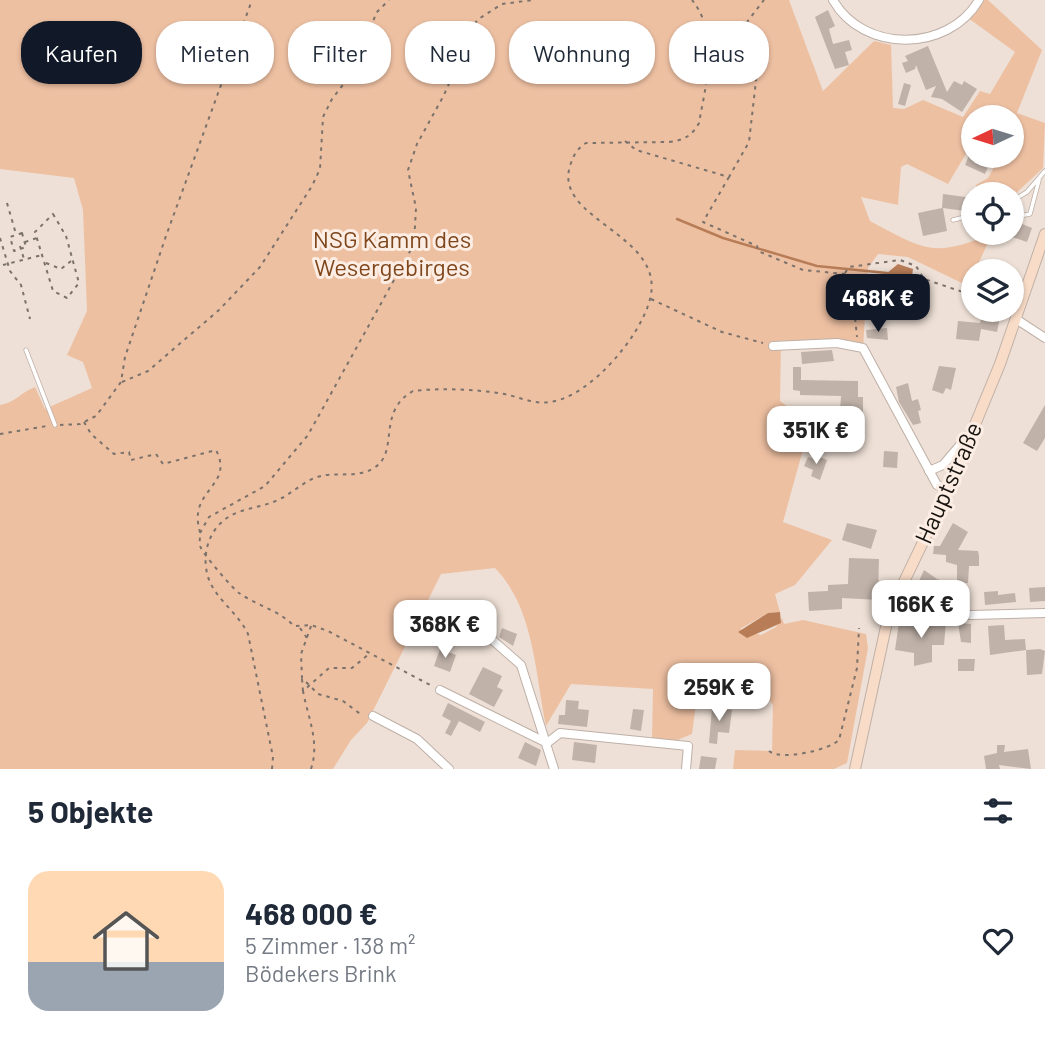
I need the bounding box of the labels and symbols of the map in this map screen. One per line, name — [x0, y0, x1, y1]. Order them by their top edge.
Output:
north arrow — [961, 105, 1024, 168]
park label: NSG Kamm des Wesergebirges — [313, 224, 471, 281]
pin: 468K € — [821, 274, 935, 334]
pin: 351K € — [759, 406, 873, 466]
street label: Hauptstraße — [908, 417, 987, 548]
pin: 166K € — [864, 580, 978, 640]
pin: 368K € — [388, 600, 502, 660]
pin: 259K € — [662, 664, 776, 723]

